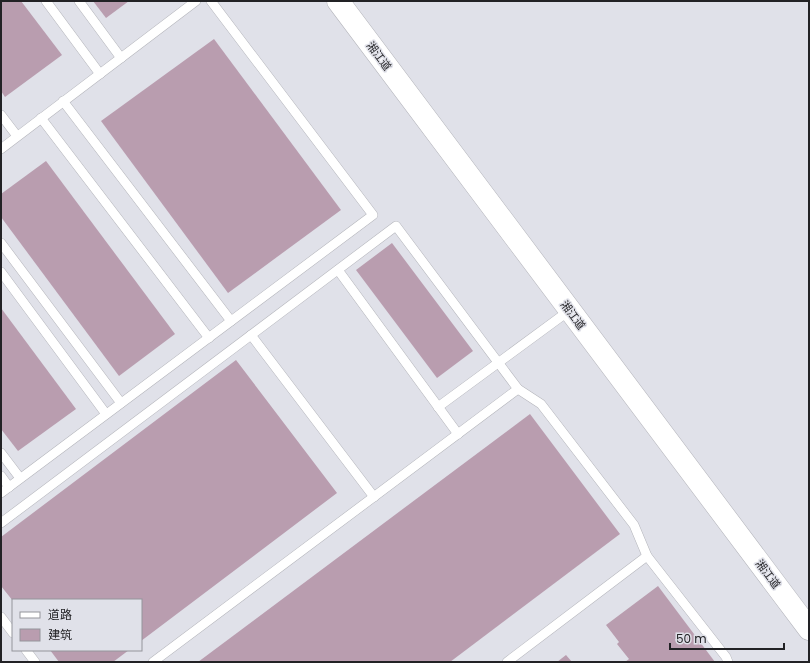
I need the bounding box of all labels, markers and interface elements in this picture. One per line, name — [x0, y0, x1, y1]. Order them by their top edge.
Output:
street label: 湘江道 — [363, 38, 395, 74]
street label: 湘江道 — [557, 297, 589, 333]
street label: 湘江道 — [752, 556, 784, 592]
legend — [12, 599, 142, 651]
text: 道路 — [48, 606, 72, 623]
scale bar — [670, 625, 784, 651]
text: 建筑 — [48, 626, 72, 643]
text: 50 m — [676, 630, 707, 647]

